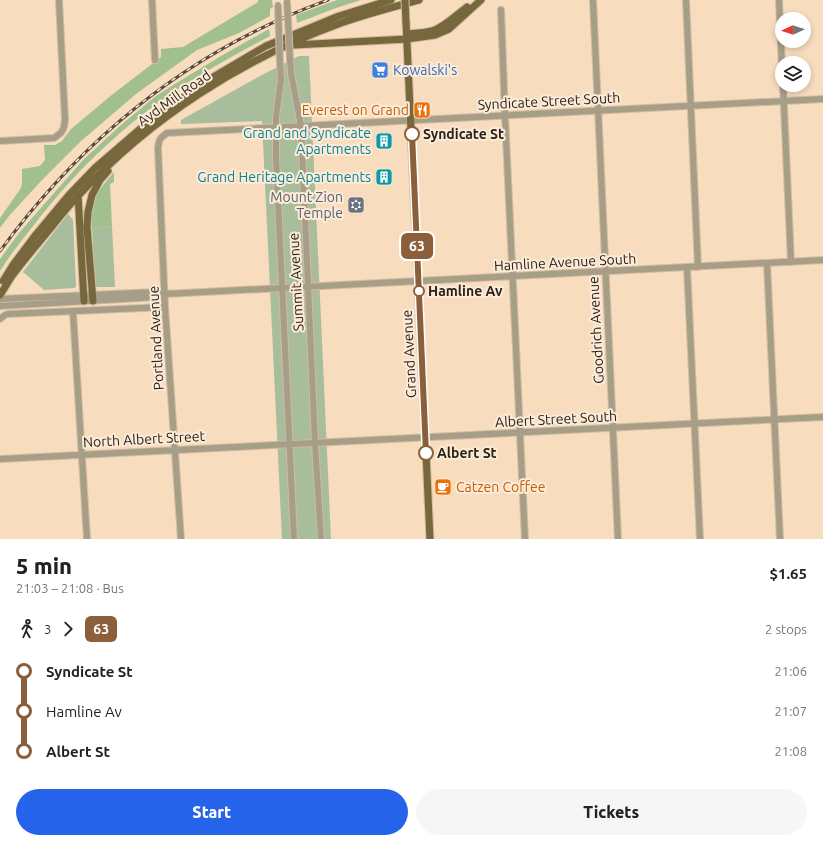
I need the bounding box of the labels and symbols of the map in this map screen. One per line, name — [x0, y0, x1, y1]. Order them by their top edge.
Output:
north arrow — [775, 12, 811, 48]
supermarket icon: Kowalski's — [370, 60, 390, 80]
place label: Kowalski's — [393, 62, 457, 78]
street label: Ayd Mill Road — [134, 67, 214, 129]
street label: Syndicate Street South — [477, 89, 621, 113]
restaurant icon: Everest on Grand — [412, 100, 432, 120]
place label: Everest on Grand — [302, 102, 409, 118]
place label: Grand and Syndicate Apartments — [243, 125, 371, 157]
marker: Syndicate St — [404, 126, 420, 142]
place label: Syndicate St — [423, 126, 504, 142]
building icon: Grand and Syndicate Apartments — [374, 131, 394, 151]
building icon: Grand Heritage Apartments — [374, 167, 394, 187]
place label: Grand Heritage Apartments — [197, 169, 371, 185]
place label: Mount Zion Temple — [270, 189, 343, 221]
synagogue icon: Mount Zion Temple — [346, 195, 366, 215]
street label: Summit Avenue — [285, 232, 307, 332]
line badge: 63 — [399, 233, 435, 259]
street label: Hamline Avenue South — [493, 250, 637, 274]
street label: Goodrich Avenue — [585, 276, 607, 384]
place label: Hamline Av — [428, 283, 503, 299]
street label: Portland Avenue — [145, 285, 167, 391]
marker: Hamline Av — [413, 285, 425, 297]
street label: Grand Avenue — [399, 309, 419, 399]
street label: Albert Street South — [495, 408, 617, 430]
street label: North Albert Street — [83, 428, 206, 450]
marker: Albert St — [418, 445, 434, 461]
place label: Albert St — [437, 445, 497, 461]
cafe icon: Catzen Coffee — [433, 477, 453, 497]
place label: Catzen Coffee — [456, 479, 545, 495]

